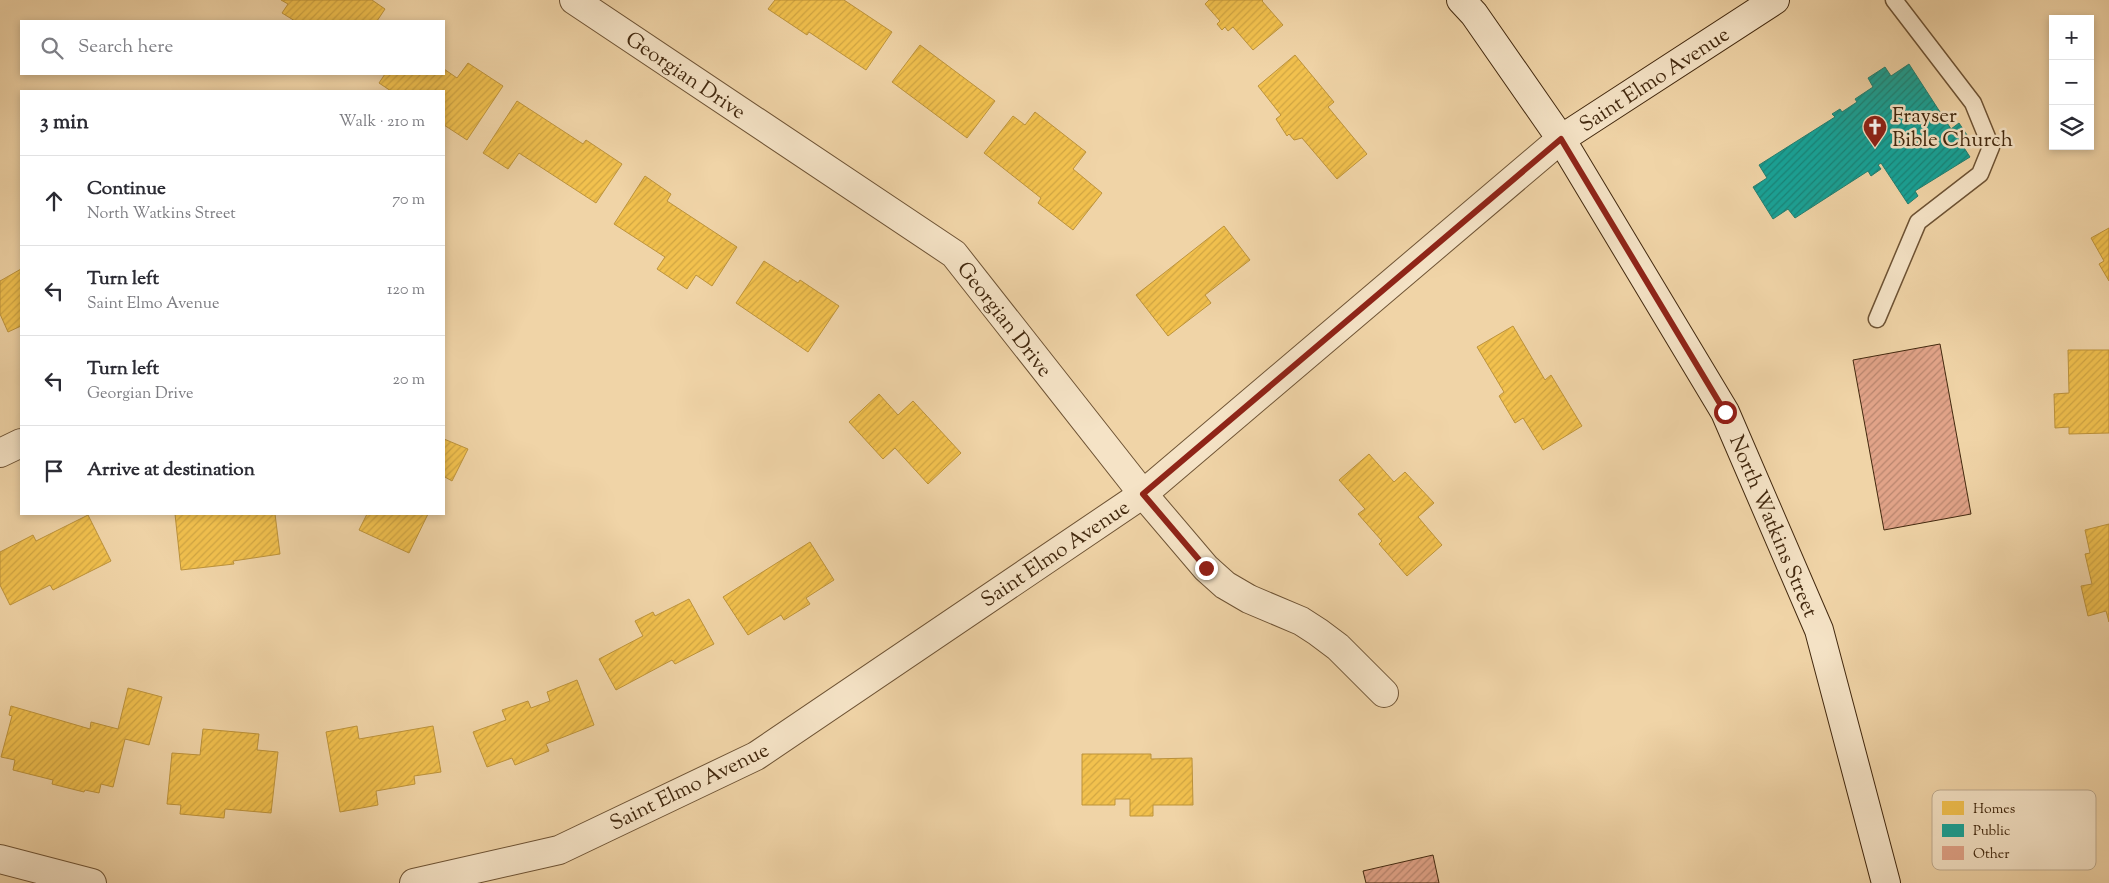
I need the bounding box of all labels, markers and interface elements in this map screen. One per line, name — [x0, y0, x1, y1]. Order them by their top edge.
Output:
map controls — [2049, 15, 2094, 150]
button: + — [2049, 15, 2094, 60]
search box — [20, 20, 445, 75]
street label: Saint Elmo Avenue — [1574, 21, 1736, 141]
street label: Georgian Drive — [619, 25, 751, 128]
icon: search — [38, 34, 66, 62]
text: Search here — [78, 34, 173, 61]
button: − — [2049, 60, 2094, 105]
place label: Frayser Bible Church — [1892, 102, 2013, 156]
button: layers — [2049, 105, 2094, 150]
text: 3 min — [40, 108, 89, 138]
text: Walk · 210 m — [339, 111, 425, 134]
church icon: Frayser Bible Church — [1862, 114, 1888, 148]
text: Continue — [87, 176, 166, 203]
icon: ahead — [40, 187, 68, 215]
text: 70 m — [392, 189, 425, 212]
text: North Watkins Street — [87, 203, 236, 226]
street label: Georgian Drive — [949, 256, 1058, 384]
text: Turn left — [87, 266, 159, 293]
icon: left — [40, 277, 68, 305]
text: 120 m — [387, 279, 425, 302]
text: Saint Elmo Avenue — [87, 293, 219, 316]
text: Turn left — [87, 356, 159, 383]
icon: left — [40, 367, 68, 395]
text: 20 m — [392, 369, 425, 392]
text: Georgian Drive — [87, 383, 193, 406]
route start — [1714, 401, 1737, 424]
street label: North Watkins Street — [1720, 431, 1824, 623]
icon: arrive — [40, 457, 68, 485]
text: Arrive at destination — [87, 457, 255, 484]
street label: Saint Elmo Avenue — [976, 494, 1137, 616]
route end — [1195, 557, 1218, 580]
street label: Saint Elmo Avenue — [605, 736, 775, 839]
legend — [1932, 790, 2096, 870]
text: Homes — [1973, 800, 2015, 820]
text: Public — [1973, 822, 2010, 842]
text: Other — [1973, 845, 2010, 865]

